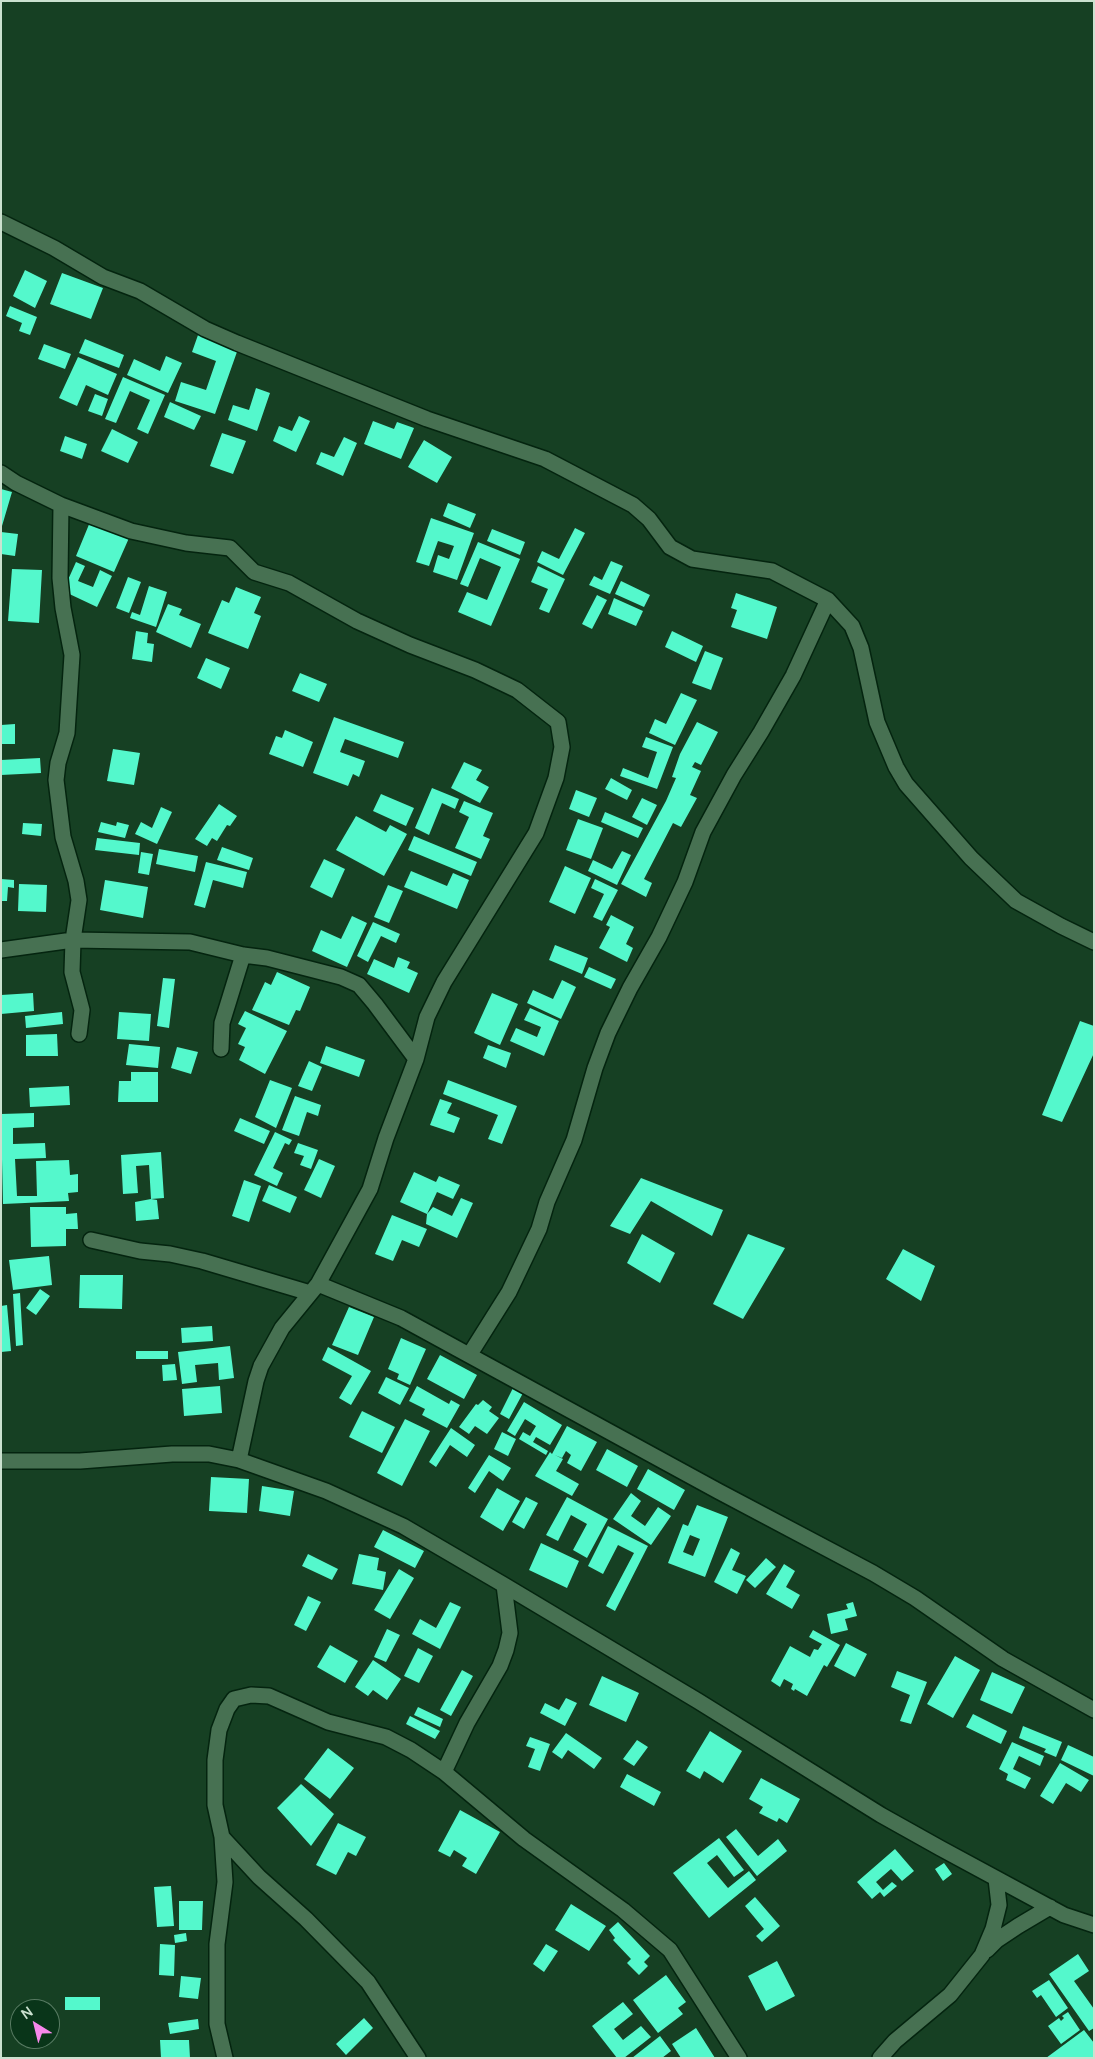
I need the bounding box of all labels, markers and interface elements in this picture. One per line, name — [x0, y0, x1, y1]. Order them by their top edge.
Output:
north arrow — [10, 1999, 60, 2049]
text: N — [17, 2002, 36, 2023]

